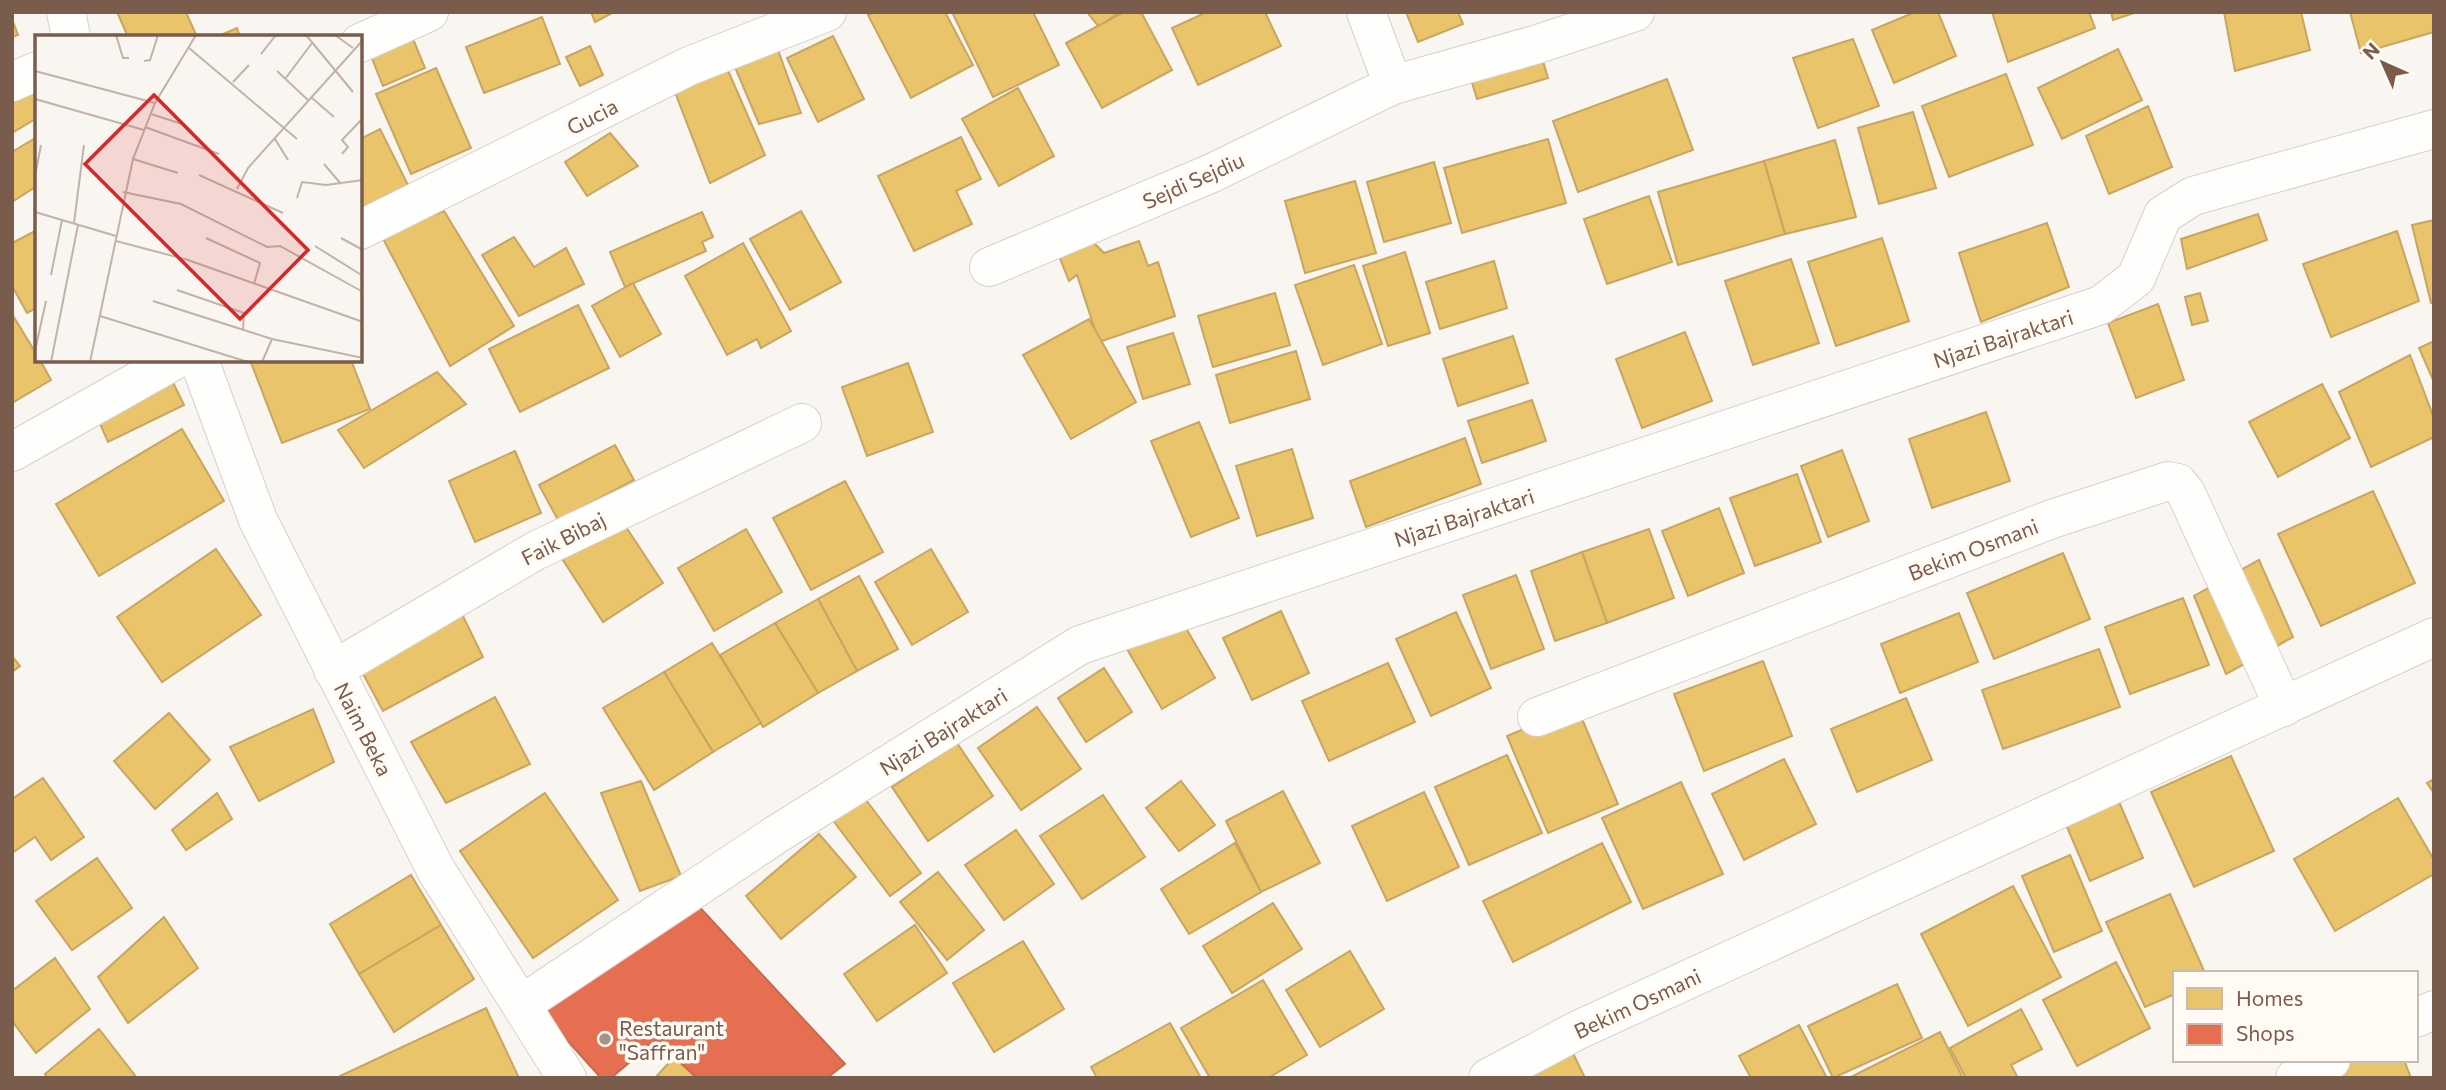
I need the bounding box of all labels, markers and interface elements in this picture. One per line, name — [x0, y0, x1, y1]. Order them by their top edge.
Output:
north arrow — [2348, 28, 2418, 98]
inset map — [35, 35, 362, 362]
text: N — [2357, 37, 2384, 64]
street label: Gucia — [562, 93, 622, 139]
street label: Sejdi Sejdiu — [1138, 147, 1248, 213]
street label: Njazi Bajraktari — [1930, 304, 2076, 372]
street label: Njazi Bajraktari — [1391, 483, 1537, 551]
street label: Faik Bibaj — [517, 506, 609, 570]
street label: Bekim Osmani — [1904, 513, 2042, 585]
street label: Naim Beka — [330, 678, 398, 780]
street label: Njazi Bajraktari — [875, 682, 1011, 780]
street label: Bekim Osmani — [1570, 963, 1704, 1043]
legend — [2173, 971, 2418, 1062]
text: Homes — [2236, 985, 2303, 1010]
place label: Restaurant "Saffran" — [619, 1015, 724, 1064]
text: Shops — [2236, 1020, 2295, 1045]
marker: Restaurant "Saffran" — [597, 1031, 613, 1047]

